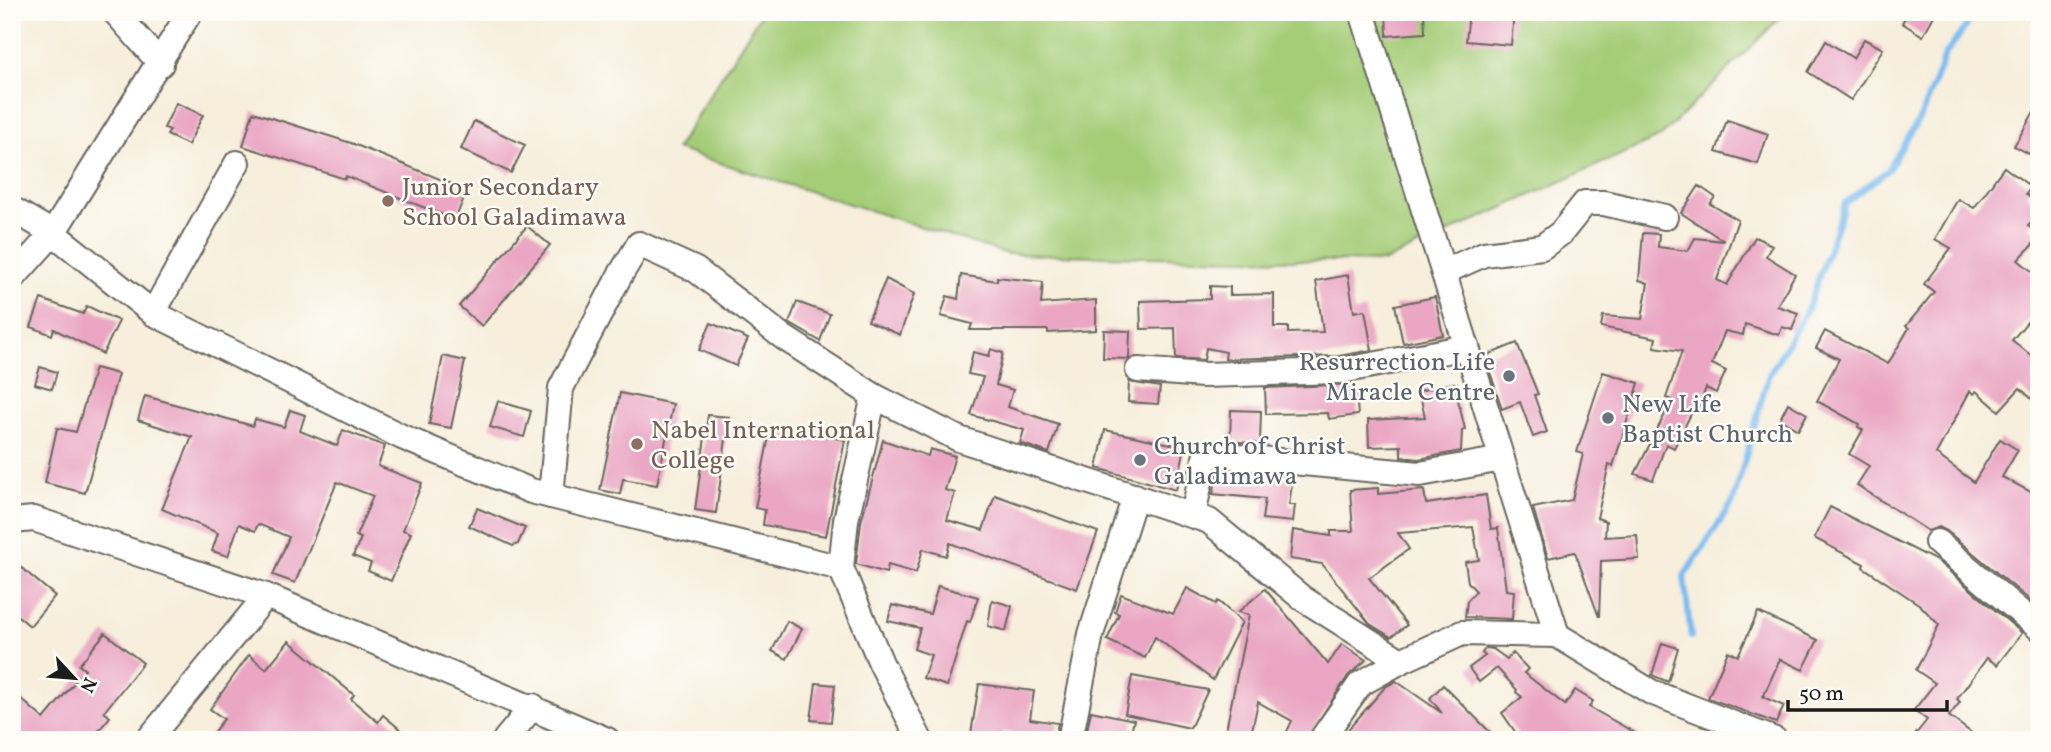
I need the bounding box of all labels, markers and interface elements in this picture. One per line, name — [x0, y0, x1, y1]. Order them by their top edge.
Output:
place label: Junior Secondary School Galadimawa — [402, 170, 627, 236]
marker: Junior Secondary School Galadimawa — [380, 193, 396, 209]
place label: Resurrection Life Miracle Centre — [1299, 345, 1495, 411]
marker: Resurrection Life Miracle Centre — [1501, 368, 1517, 384]
place label: New Life Baptist Church — [1622, 387, 1793, 453]
marker: New Life Baptist Church — [1600, 410, 1616, 426]
place label: Nabel International College — [651, 413, 875, 479]
place label: Church of Christ Galadimawa — [1154, 429, 1346, 495]
marker: Nabel International College — [629, 436, 645, 452]
marker: Church of Christ Galadimawa — [1132, 452, 1148, 468]
north arrow — [38, 644, 108, 714]
scale bar — [1788, 668, 1948, 712]
text: N — [73, 673, 102, 697]
text: 50 m — [1799, 680, 1844, 709]

